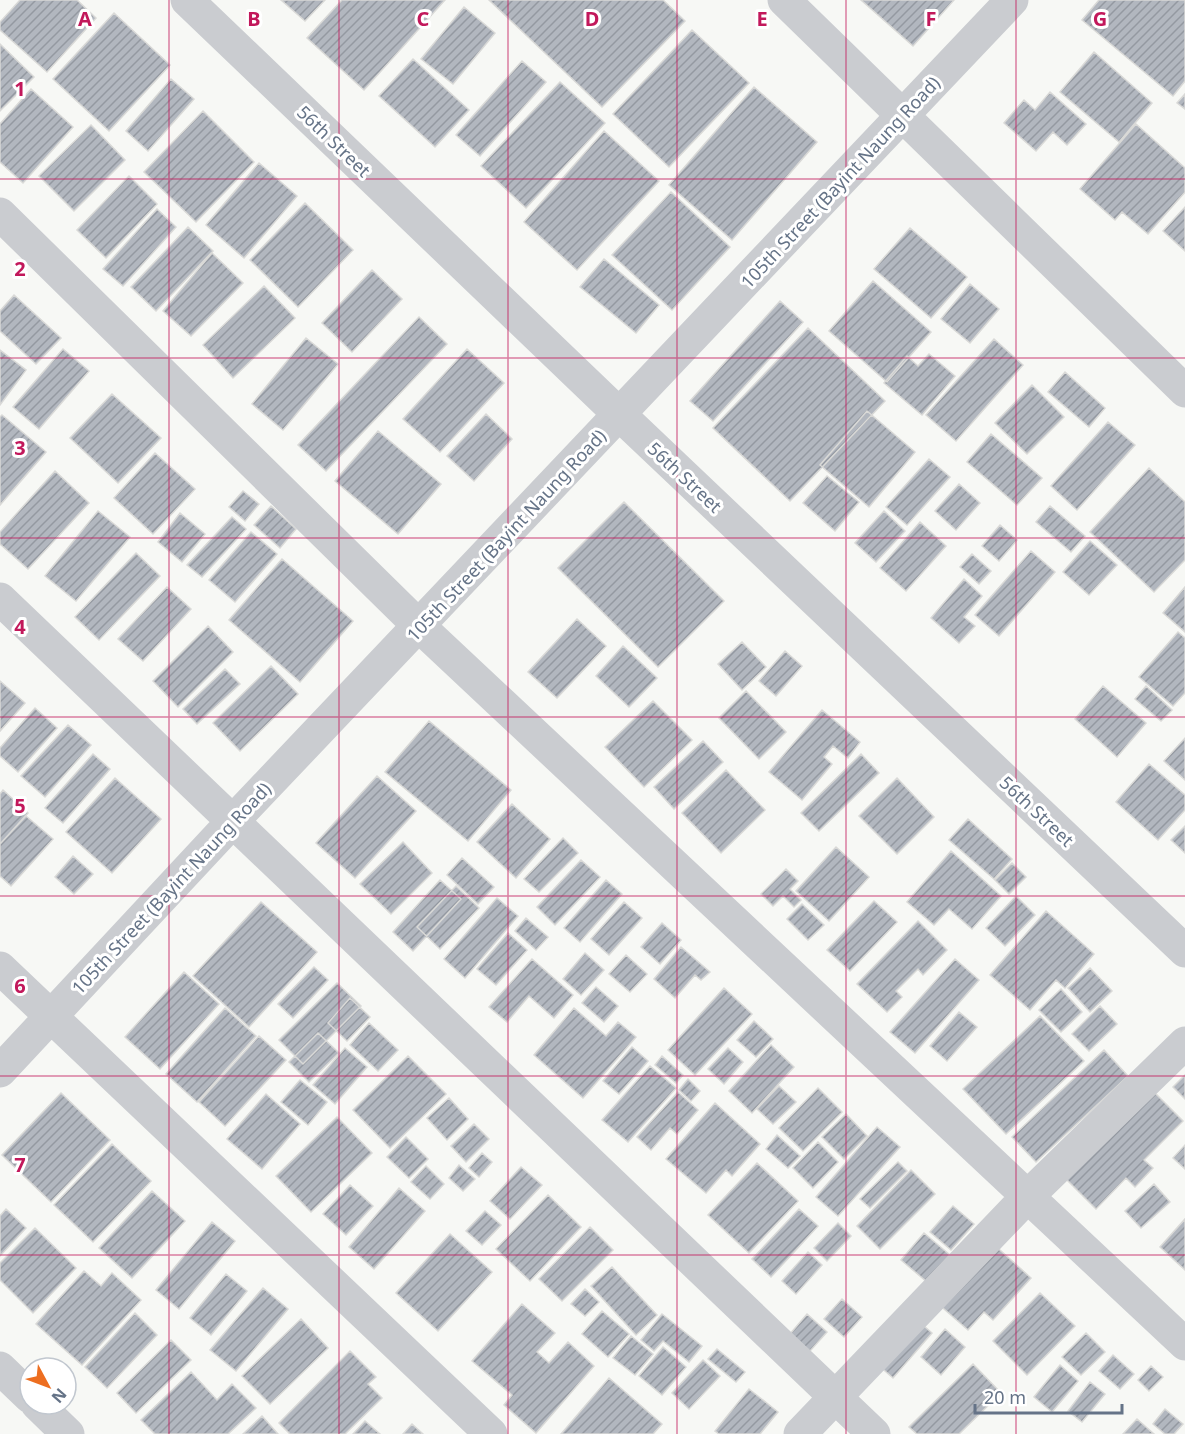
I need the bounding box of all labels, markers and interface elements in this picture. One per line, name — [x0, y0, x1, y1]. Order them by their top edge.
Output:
text: A — [78, 5, 92, 32]
text: B — [247, 5, 261, 32]
text: C — [417, 5, 430, 32]
text: D — [585, 5, 599, 32]
text: E — [756, 5, 768, 32]
text: F — [926, 5, 936, 32]
text: G — [1093, 5, 1107, 32]
street label: 105th Street (Bayint Naung Road) — [735, 71, 945, 293]
text: 1 — [14, 75, 26, 102]
street label: 56th Street — [292, 100, 376, 182]
text: 2 — [14, 255, 26, 282]
street label: 105th Street (Bayint Naung Road) — [401, 424, 611, 646]
text: 3 — [14, 434, 26, 461]
street label: 56th Street — [643, 436, 728, 518]
text: 4 — [14, 613, 26, 640]
street label: 56th Street — [995, 770, 1080, 852]
street label: 105th Street (Bayint Naung Road) — [66, 777, 276, 999]
text: 5 — [14, 792, 26, 819]
text: 6 — [14, 972, 26, 999]
text: 7 — [14, 1151, 26, 1178]
north arrow — [18, 1356, 78, 1416]
scale bar — [975, 1377, 1122, 1415]
text: N — [47, 1384, 72, 1408]
text: 20 m — [984, 1385, 1026, 1409]

